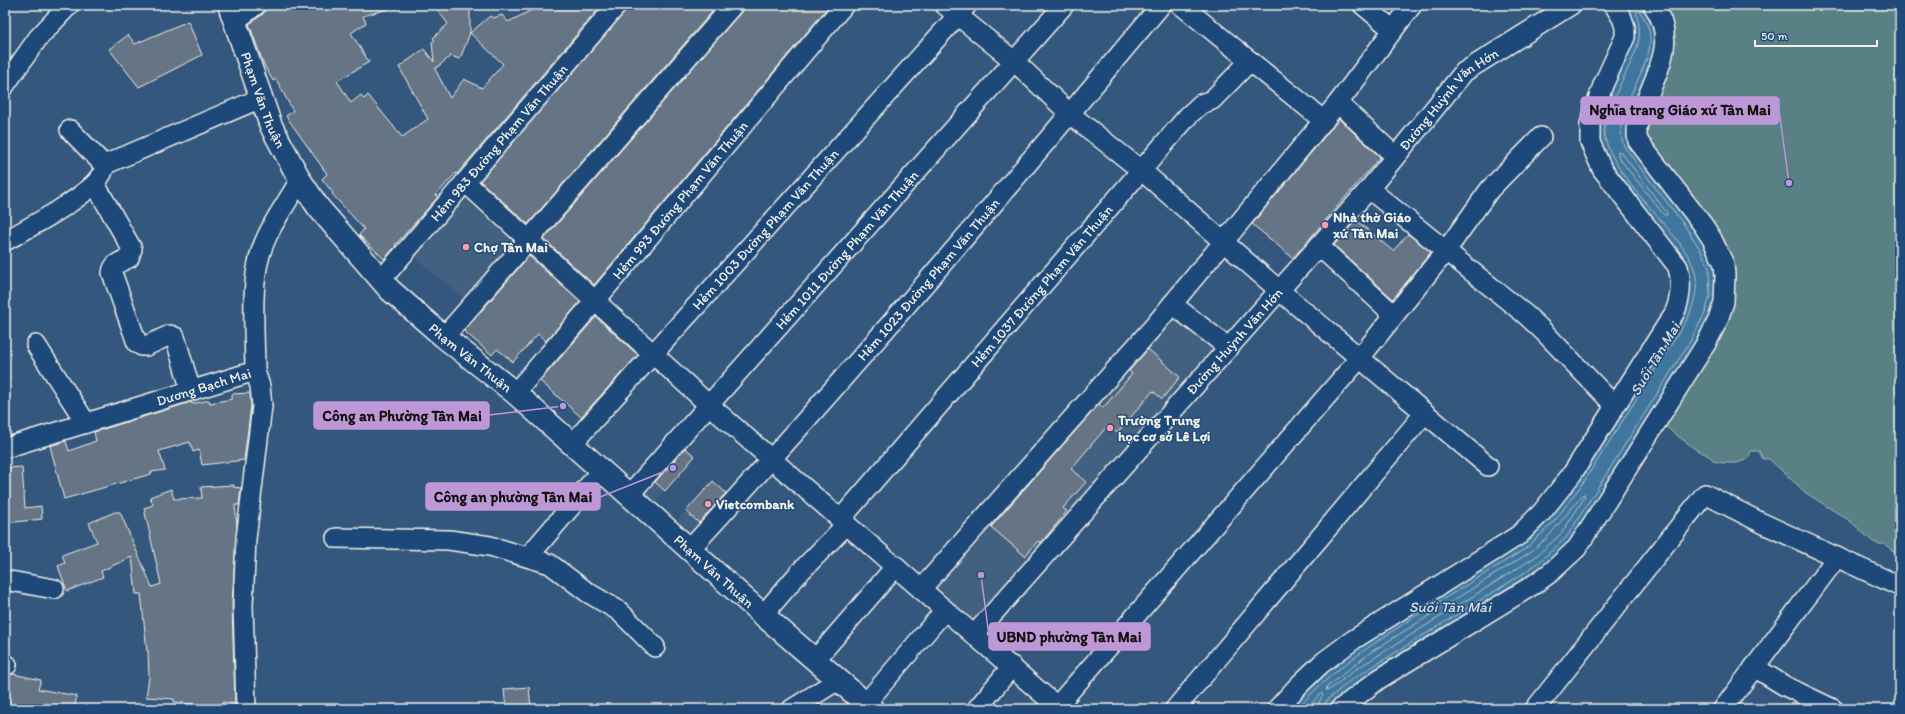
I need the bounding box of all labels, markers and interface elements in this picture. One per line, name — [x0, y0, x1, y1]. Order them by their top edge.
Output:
scale bar — [1755, 22, 1877, 48]
text: 50 m — [1761, 29, 1787, 43]
street label: Đường Huỳnh Văn Hớn — [1395, 44, 1501, 154]
street label: Phạm Văn Thuận — [237, 50, 290, 151]
street label: Hẻm 983 Đường Phạm Văn Thuận — [427, 60, 571, 225]
callout: Nghĩa trang Giáo xứ Tân Mai — [1581, 97, 1779, 124]
text: Nghĩa trang Giáo xứ Tân Mai — [1589, 101, 1771, 120]
street label: Hẻm 993 Đường Phạm Văn Thuận — [609, 117, 751, 283]
street label: Hẻm 1003 Đường Phạm Văn Thuận — [689, 145, 842, 313]
street label: Hẻm 1011 Đường Phạm Văn Thuận — [772, 166, 922, 333]
street label: Hẻm 1023 Đường Phạm Văn Thuận — [854, 194, 1003, 364]
street label: Hẻm 1037 Đường Phạm Văn Thuận — [967, 201, 1116, 371]
place label: Nhà thờ Giáo xứ Tân Mai — [1333, 209, 1411, 242]
marker: Nhà thờ Giáo xứ Tân Mai — [1320, 220, 1330, 230]
place label: Chợ Tân Mai — [474, 239, 548, 256]
marker: Chợ Tân Mai — [461, 242, 471, 252]
street label: Đường Huỳnh Văn Hớn — [1183, 284, 1286, 398]
water label: Suối Tân Mai — [1626, 317, 1685, 399]
street label: Phạm Văn Thuận — [425, 319, 516, 396]
street label: Dương Bạch Mai — [154, 364, 253, 409]
callout: Công an Phường Tân Mai — [314, 402, 489, 429]
text: Công an Phường Tân Mai — [322, 407, 482, 426]
place label: Trường Trung học cơ sở Lê Lợi — [1117, 412, 1210, 445]
marker: Trường Trung học cơ sở Lê Lợi — [1105, 423, 1115, 433]
callout: Công an phường Tân Mai — [426, 483, 600, 510]
text: Công an phường Tân Mai — [434, 488, 592, 507]
place label: Vietcombank — [716, 496, 795, 513]
marker: Vietcombank — [703, 499, 713, 509]
street label: Phạm Văn Thuận — [671, 531, 758, 612]
water label: Suối Tân Mai — [1409, 598, 1493, 616]
callout: UBND phường Tân Mai — [989, 623, 1150, 650]
text: UBND phường Tân Mai — [996, 628, 1142, 647]

